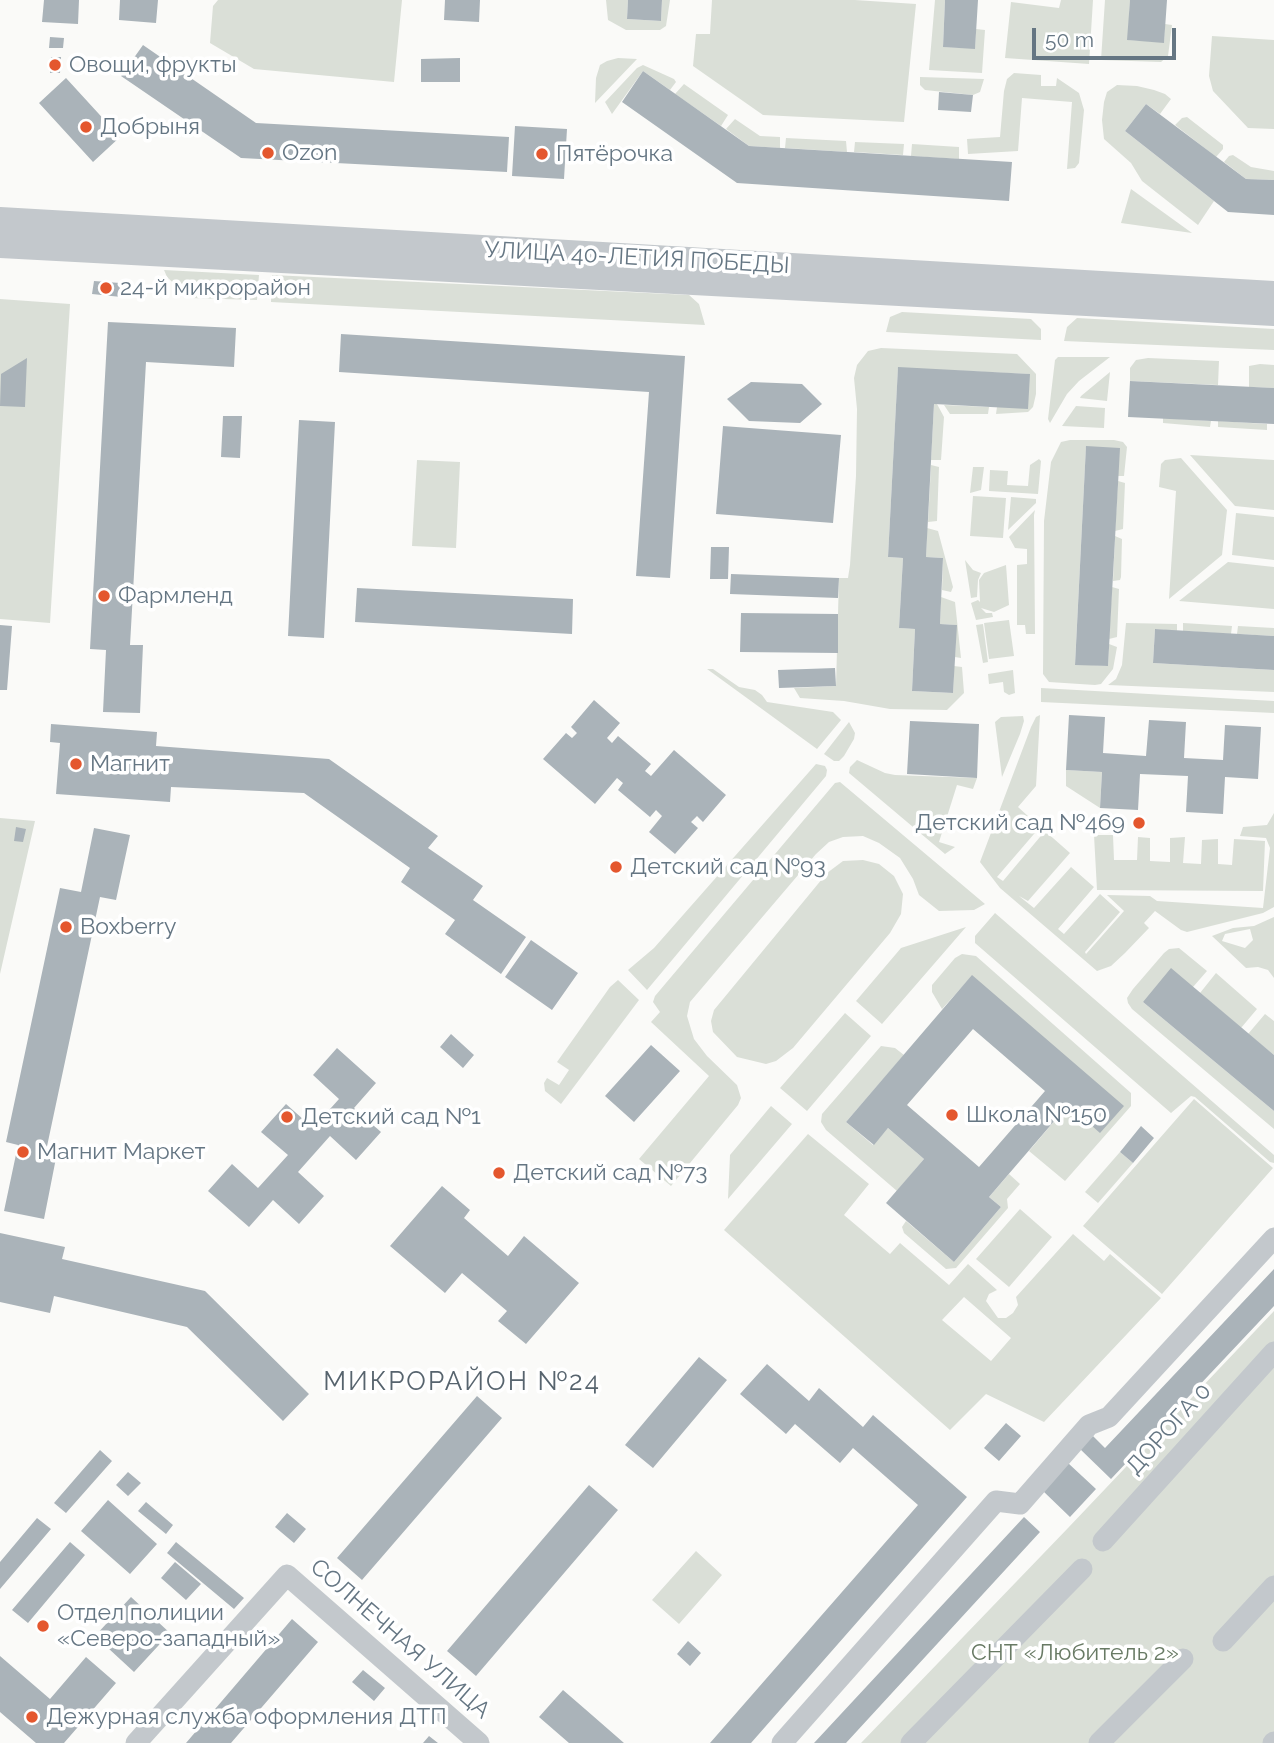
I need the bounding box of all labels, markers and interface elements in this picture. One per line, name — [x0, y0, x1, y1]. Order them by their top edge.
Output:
scale bar — [1036, 14, 1180, 58]
text: 50 m — [1045, 27, 1094, 52]
place label: Овощи, фрукты — [69, 51, 237, 79]
marker: Овощи, фрукты — [47, 57, 63, 73]
place label: Добрыня — [100, 113, 200, 141]
marker: Добрыня — [78, 119, 94, 135]
place label: Ozon — [282, 139, 337, 167]
place label: Пятёрочка — [556, 140, 673, 168]
marker: Ozon — [260, 145, 276, 161]
marker: Пятёрочка — [534, 146, 550, 162]
street label: УЛИЦА 40-ЛЕТИЯ ПОБЕДЫ — [484, 236, 790, 280]
place label: 24-й микрорайон — [120, 274, 311, 302]
marker: 24-й микрорайон — [98, 280, 114, 296]
place label: Фармленд — [118, 582, 233, 610]
marker: Фармленд — [96, 588, 112, 604]
place label: Магнит — [90, 750, 170, 778]
marker: Магнит — [68, 756, 84, 772]
place label: Детский сад №469 — [915, 809, 1125, 837]
marker: Детский сад №469 — [1131, 815, 1147, 831]
place label: Детский сад №93 — [630, 853, 826, 881]
marker: Детский сад №93 — [608, 859, 624, 875]
place label: Boxberry — [80, 913, 176, 941]
marker: Boxberry — [58, 919, 74, 935]
place label: Школа №150 — [966, 1101, 1107, 1129]
place label: Детский сад №1 — [301, 1103, 481, 1131]
marker: Школа №150 — [944, 1107, 960, 1123]
marker: Детский сад №1 — [279, 1109, 295, 1125]
place label: Магнит Маркет — [37, 1138, 205, 1166]
marker: Магнит Маркет — [15, 1144, 31, 1160]
place label: Детский сад №73 — [513, 1159, 708, 1187]
marker: Детский сад №73 — [491, 1165, 507, 1181]
district label: МИКРОРАЙОН №24 — [325, 1366, 599, 1398]
street label: ДОРОГА 0 — [1121, 1378, 1217, 1480]
street label: СОЛНЕЧНАЯ УЛИЦА — [304, 1553, 496, 1725]
place label: Отдел полиции «Северо-западный» — [57, 1599, 280, 1653]
marker: Отдел полиции «Северо-западный» — [35, 1618, 51, 1634]
park label: СНТ «Любитель 2» — [971, 1639, 1179, 1667]
place label: Дежурная служба оформления ДТП — [46, 1703, 447, 1731]
marker: Дежурная служба оформления ДТП — [24, 1709, 40, 1725]

